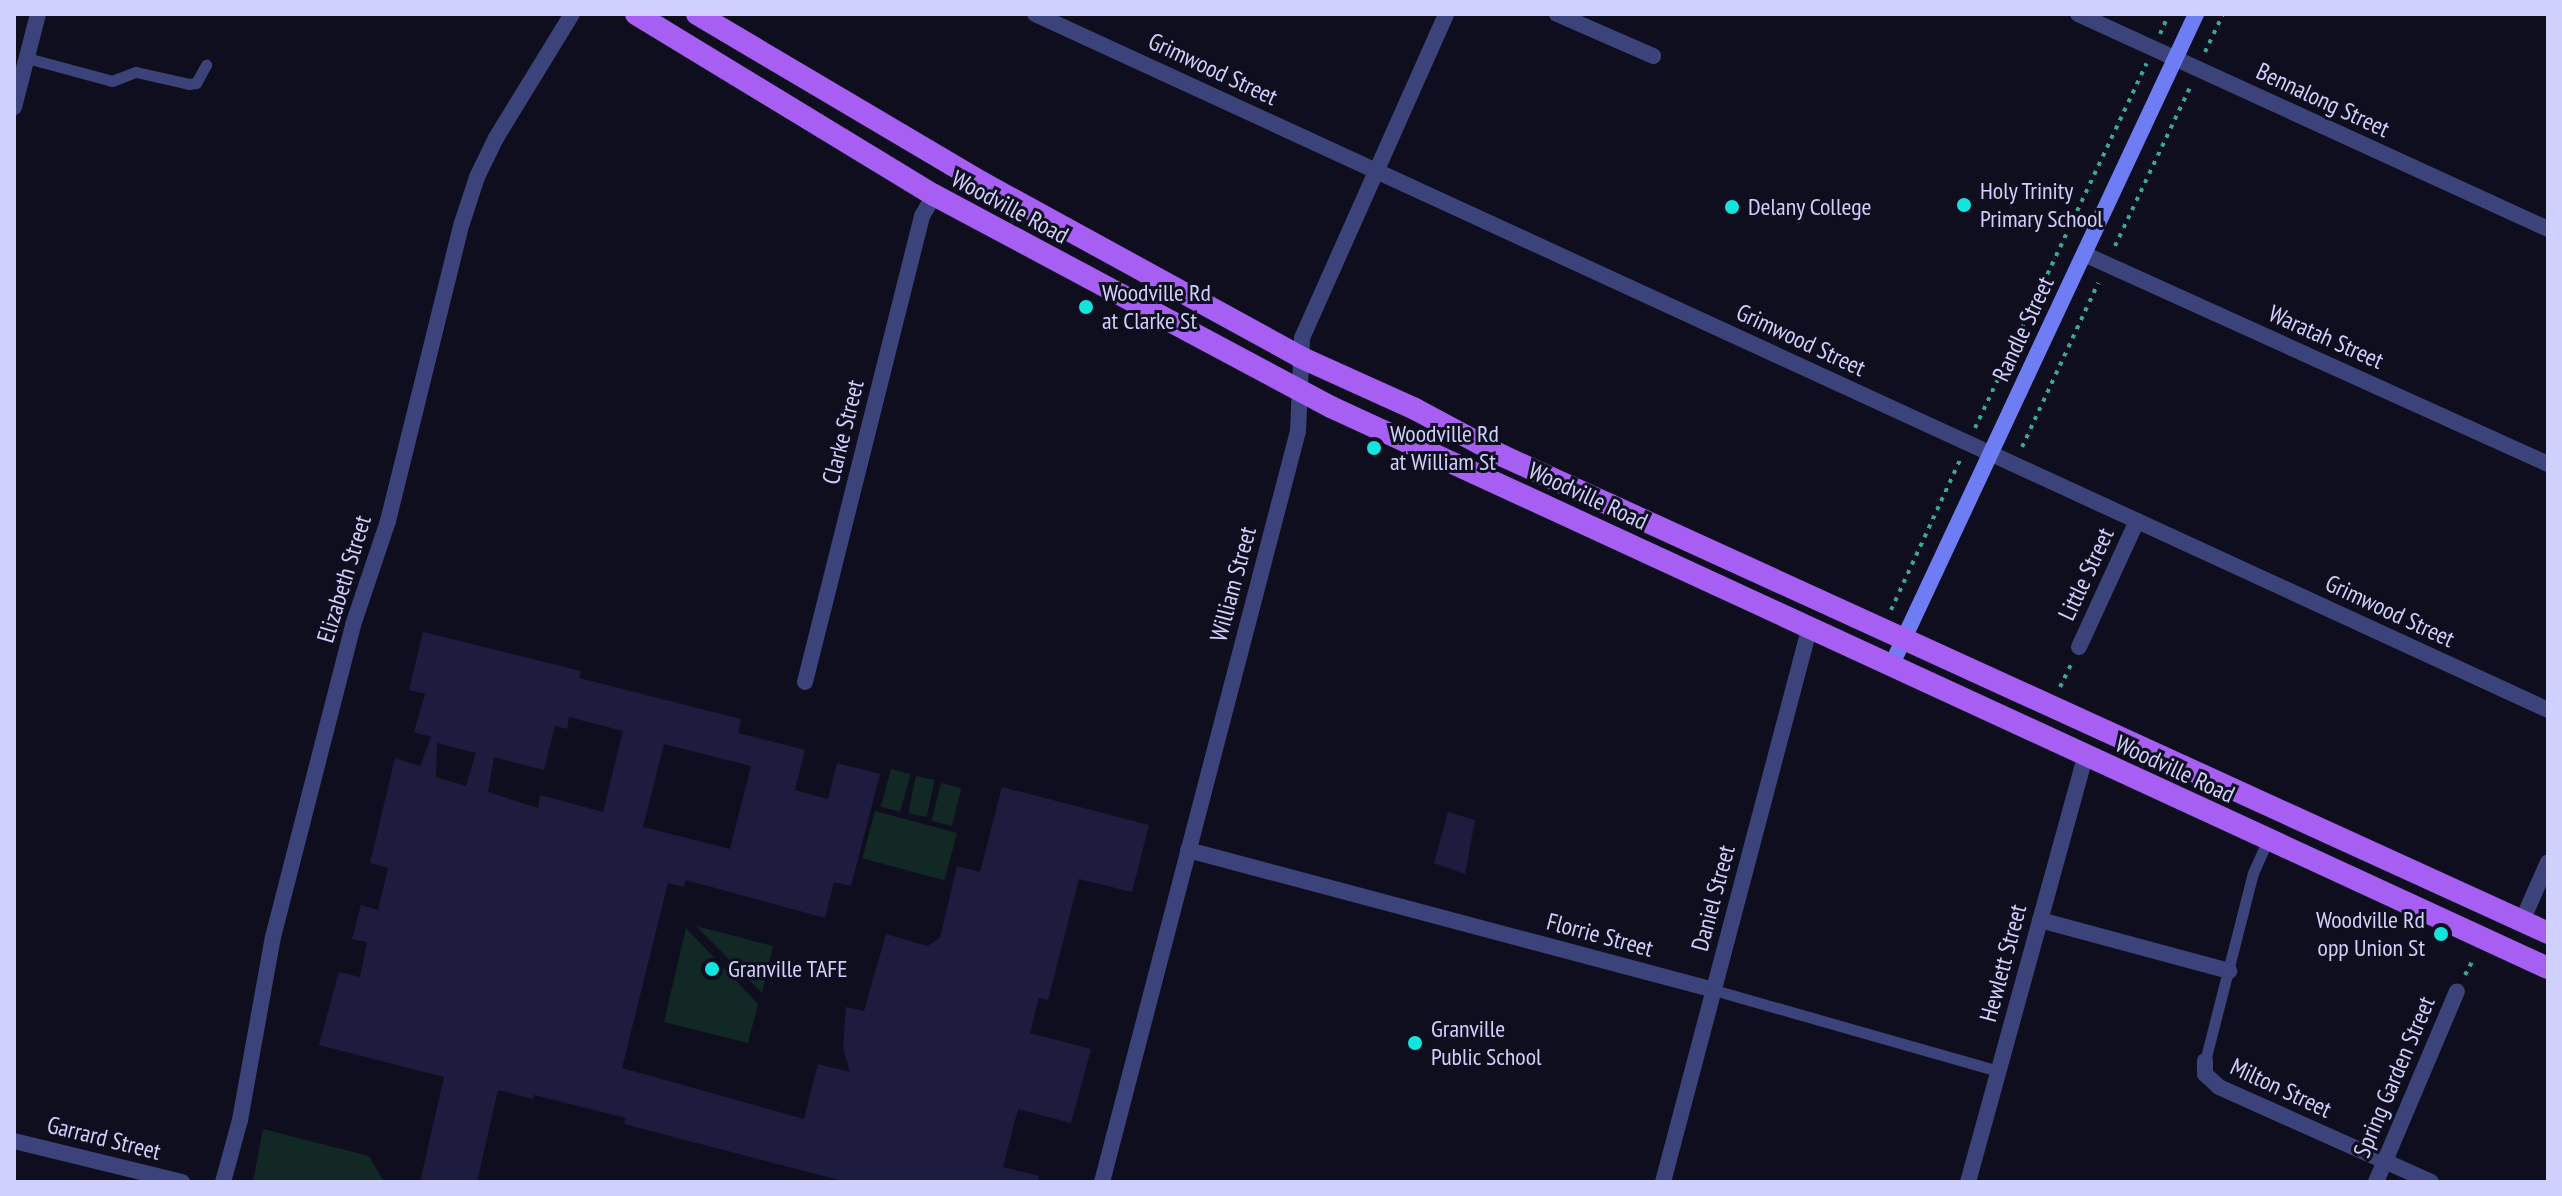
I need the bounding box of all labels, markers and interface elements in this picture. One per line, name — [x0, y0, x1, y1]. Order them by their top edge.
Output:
street label: Grimwood Street — [1144, 27, 1282, 111]
street label: Bennalong Street — [2252, 57, 2394, 143]
street label: Woodville Road — [947, 164, 1073, 250]
place label: Holy Trinity Primary School — [1980, 177, 2104, 233]
place label: Delany College — [1748, 193, 1872, 221]
marker: Holy Trinity Primary School — [1955, 196, 1973, 214]
marker: Delany College — [1723, 198, 1741, 216]
street label: Randle Street — [1986, 272, 2060, 386]
place label: Woodville Rd at Clarke St — [1102, 279, 1211, 335]
marker: Woodville Rd at Clarke St — [1077, 298, 1095, 316]
street label: Grimwood Street — [1732, 298, 1870, 382]
street label: Waratah Street — [2264, 299, 2388, 375]
street label: Clarke Street — [816, 377, 870, 487]
place label: Woodville Rd at William St — [1390, 420, 1499, 476]
marker: Woodville Rd at William St — [1365, 439, 1383, 457]
street label: Woodville Road — [1524, 456, 1652, 536]
street label: Elizabeth Street — [311, 512, 377, 646]
street label: William Street — [1204, 523, 1262, 645]
street label: Little Street — [2052, 523, 2120, 625]
street label: Grimwood Street — [2321, 569, 2459, 653]
street label: Woodville Road — [2111, 729, 2239, 809]
street label: Daniel Street — [1685, 842, 1741, 954]
street label: Hewlett Street — [1974, 901, 2032, 1025]
place label: Woodville Rd opp Union St — [2316, 906, 2425, 962]
street label: Florrie Street — [1544, 907, 1656, 963]
marker: Woodville Rd opp Union St — [2432, 925, 2450, 943]
place label: Granville TAFE — [728, 955, 848, 983]
marker: Granville TAFE — [703, 960, 721, 978]
street label: Spring Garden Street — [2347, 992, 2441, 1162]
place label: Granville Public School — [1431, 1015, 1542, 1071]
marker: Granville Public School — [1406, 1034, 1424, 1052]
street label: Milton Street — [2226, 1052, 2336, 1124]
street label: Garrard Street — [44, 1110, 164, 1166]

